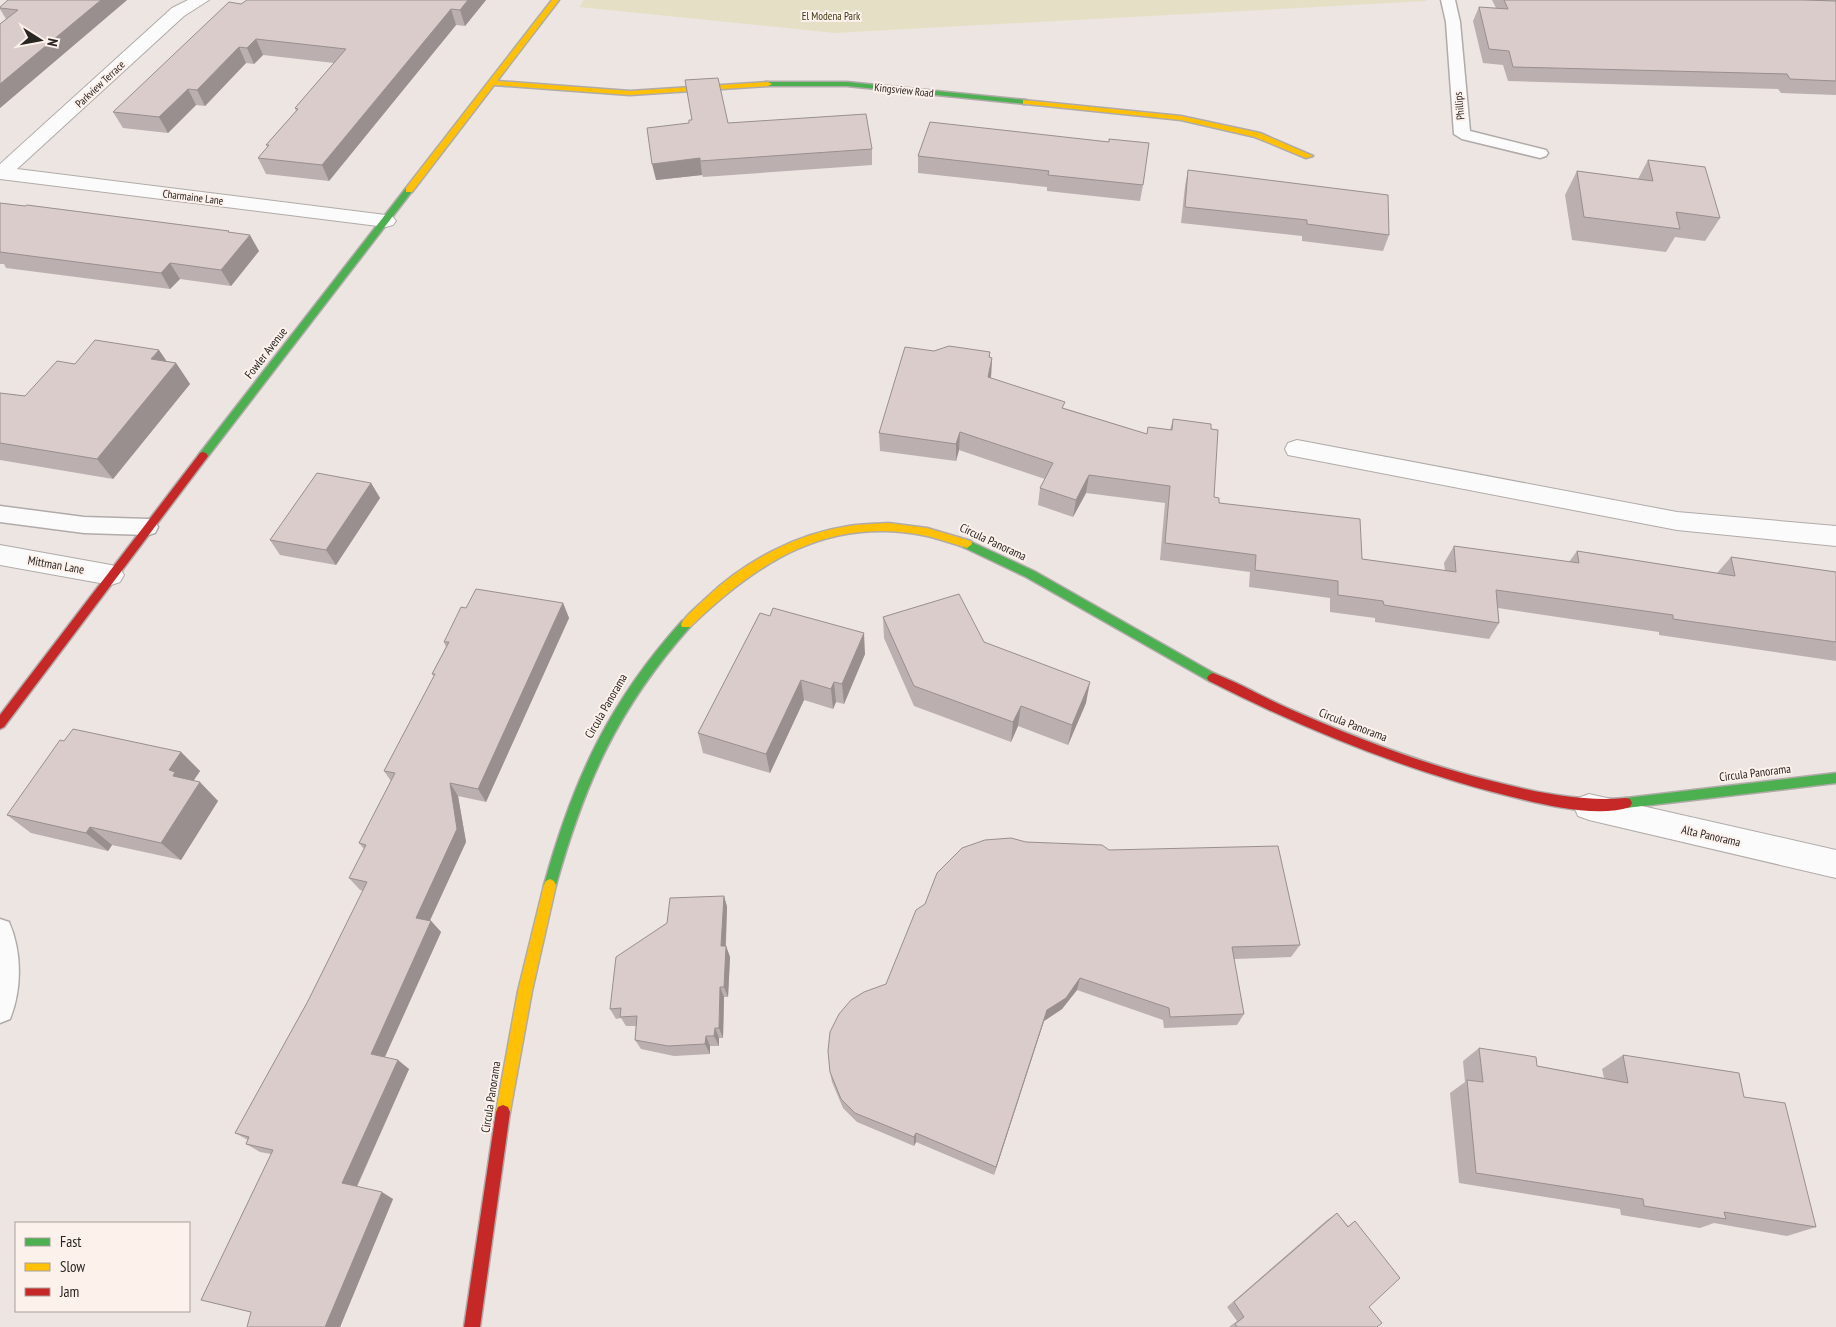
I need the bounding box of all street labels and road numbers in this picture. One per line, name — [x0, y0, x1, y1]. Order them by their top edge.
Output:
street label: Parkview Terrace — [72, 57, 128, 111]
street label: Kingsview Road — [874, 80, 935, 100]
street label: Phillips — [1451, 91, 1467, 121]
street label: Charmaine Lane — [162, 186, 225, 208]
street label: Fowler Avenue — [241, 324, 290, 381]
street label: Circula Panorama — [957, 520, 1029, 564]
street label: Mittman Lane — [27, 552, 86, 577]
street label: Circula Panorama — [581, 671, 630, 741]
street label: Circula Panorama — [1317, 705, 1390, 745]
street label: Circula Panorama — [1718, 761, 1792, 784]
street label: Alta Panorama — [1680, 821, 1742, 850]
street label: Circula Panorama — [477, 1060, 504, 1134]

